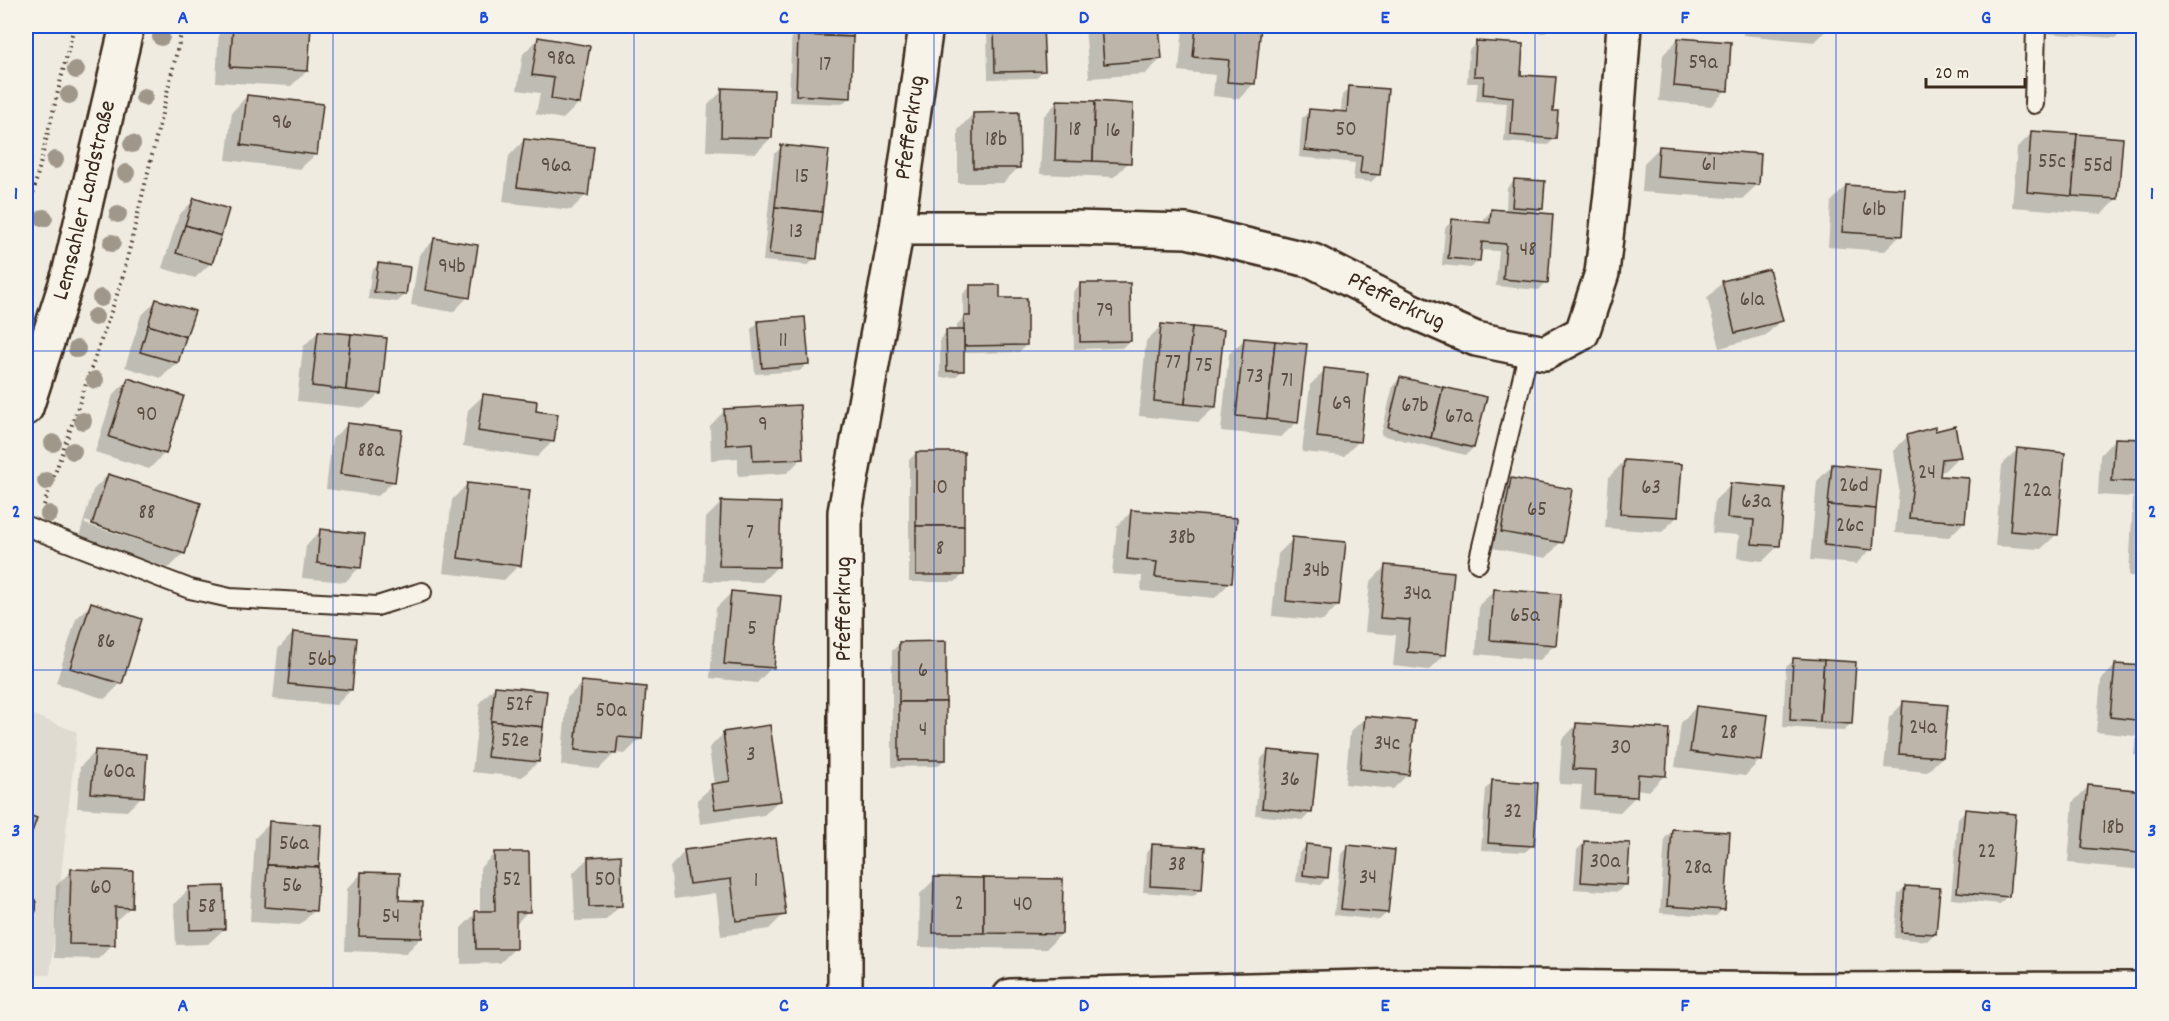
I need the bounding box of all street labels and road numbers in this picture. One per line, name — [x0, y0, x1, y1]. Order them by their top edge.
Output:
street label: Pfefferkrug — [887, 73, 936, 182]
street label: Lemsahler Landstraße — [45, 97, 126, 305]
street label: Pfefferkrug — [1341, 264, 1450, 340]
street label: Pfefferkrug — [828, 556, 862, 662]

